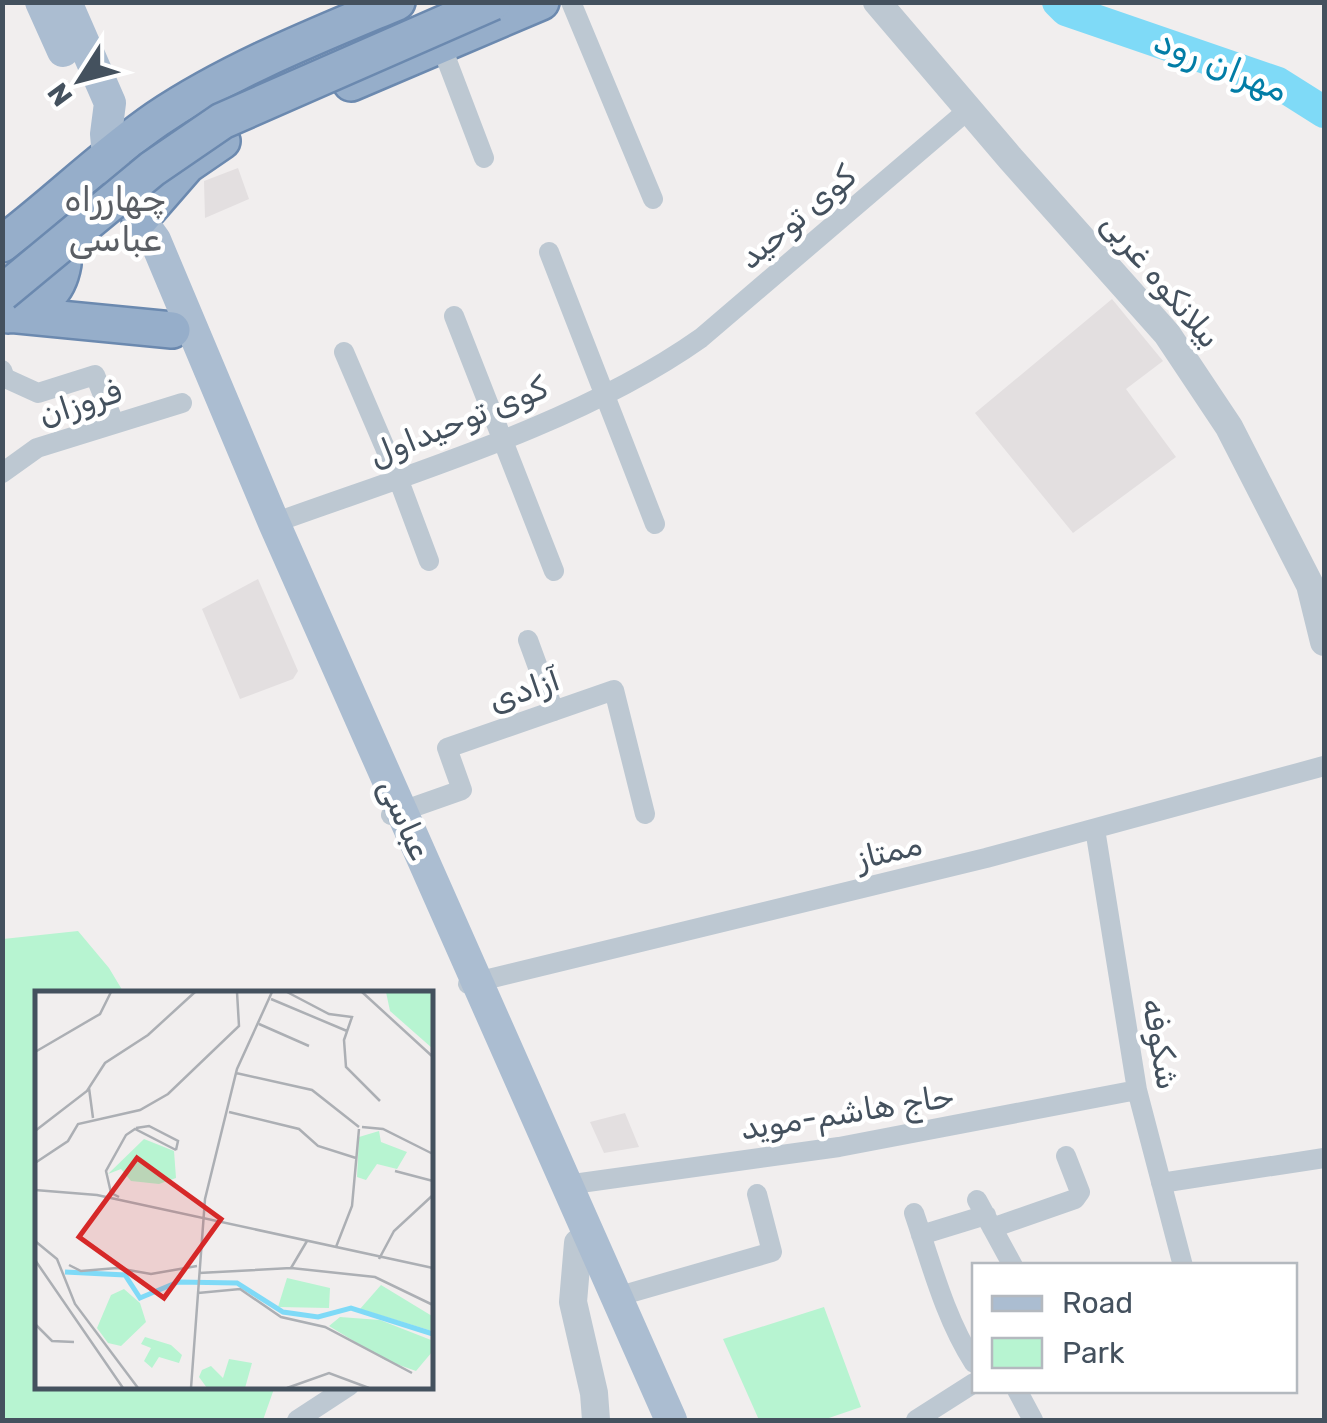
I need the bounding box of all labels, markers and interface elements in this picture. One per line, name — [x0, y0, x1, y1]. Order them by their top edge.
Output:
water label: مهران رود — [1148, 19, 1294, 111]
north arrow — [30, 30, 130, 130]
text: N — [41, 77, 79, 112]
street label: کوی توحید — [731, 157, 864, 277]
district label: چهارراه عباسی — [64, 178, 166, 260]
street label: بیلانکوه غربی — [1093, 205, 1229, 355]
street label: کوی توحیداول — [363, 368, 553, 474]
street label: فروزان — [34, 372, 126, 434]
street label: آزادی — [483, 660, 565, 720]
street label: عباسى — [370, 773, 440, 865]
street label: ممتاز — [850, 825, 926, 878]
inset map — [35, 991, 432, 1388]
street label: شکوفه — [1134, 996, 1188, 1092]
street label: حاج هاشم-موید — [737, 1076, 957, 1151]
legend — [972, 1263, 1297, 1393]
text: Road — [1062, 1285, 1133, 1321]
text: Park — [1062, 1335, 1125, 1371]

